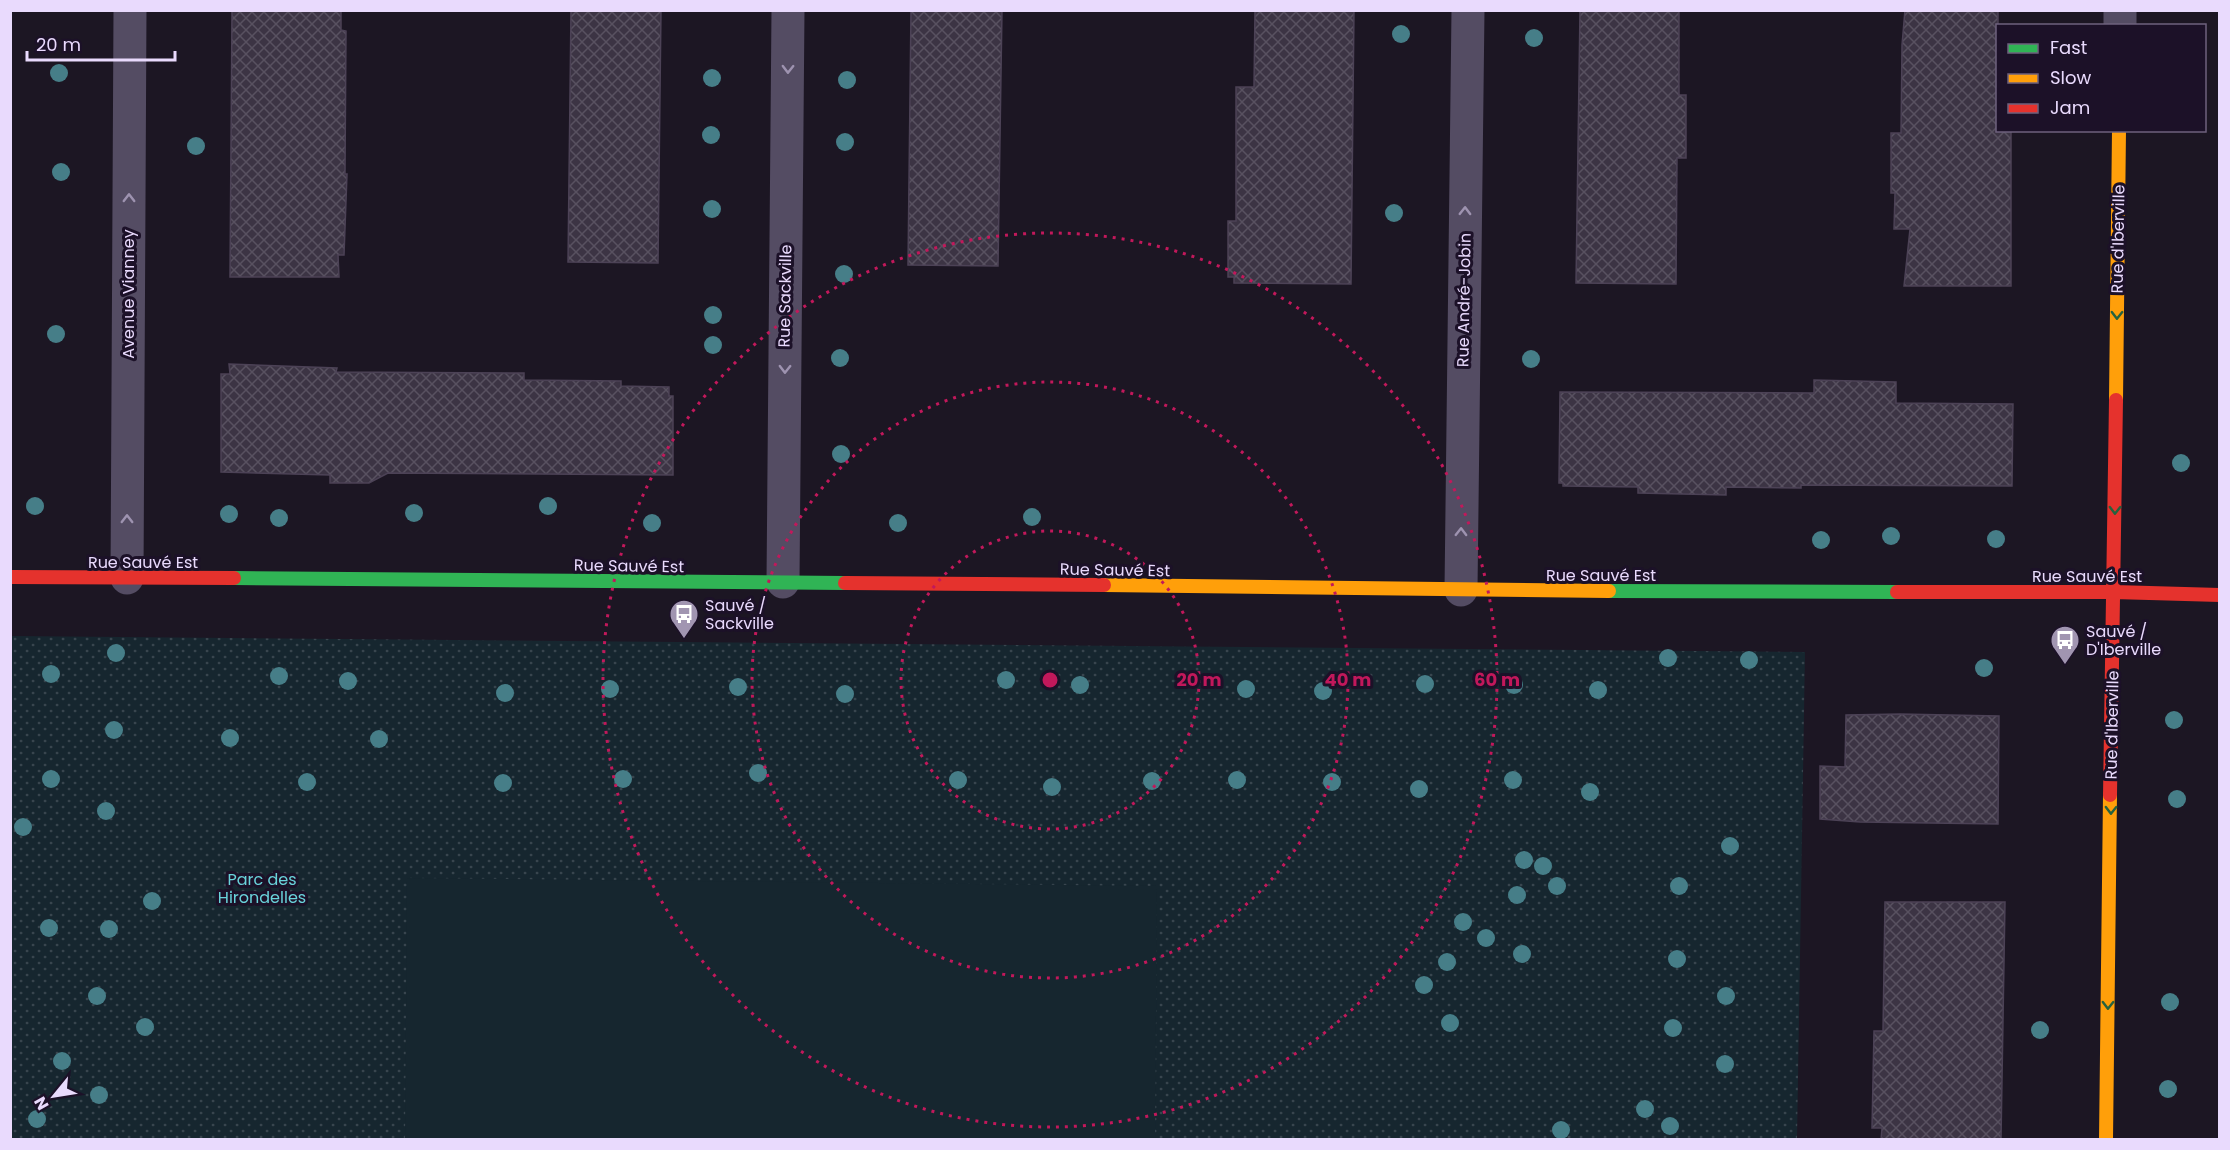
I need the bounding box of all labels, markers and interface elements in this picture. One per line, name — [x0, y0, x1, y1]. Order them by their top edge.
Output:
scale bar — [27, 24, 176, 62]
legend — [1996, 24, 2206, 132]
text: 20 m — [36, 32, 81, 57]
text: Fast — [2050, 35, 2087, 60]
one-way arrow — [781, 64, 794, 73]
text: Slow — [2050, 65, 2092, 90]
text: Jam — [2050, 95, 2090, 120]
street label: Rue d'Iberville — [2106, 184, 2130, 294]
one-way arrow — [123, 194, 135, 203]
one-way arrow — [1459, 206, 1472, 215]
street label: Avenue Vianney — [117, 229, 140, 359]
street label: Rue André-Jobin — [1451, 233, 1477, 367]
street label: Rue Sackville — [773, 244, 797, 348]
one-way arrow — [2111, 310, 2123, 319]
one-way arrow — [779, 364, 791, 373]
one-way arrow — [2109, 505, 2121, 514]
one-way arrow — [121, 515, 133, 524]
one-way arrow — [1455, 527, 1468, 536]
street label: Rue Sauvé Est — [88, 551, 198, 574]
street label: Rue Sauvé Est — [574, 554, 684, 578]
street label: Rue Sauvé Est — [1060, 558, 1170, 582]
street label: Rue Sauvé Est — [1546, 564, 1656, 587]
street label: Rue Sauvé Est — [2032, 565, 2142, 588]
place label: Sauvé / Sackville — [705, 594, 774, 635]
bus stop icon: Sauvé / Sackville — [668, 598, 700, 640]
place label: Sauvé / D'Iberville — [2086, 620, 2161, 661]
bus stop icon: Sauvé / D'Iberville — [2049, 624, 2081, 666]
text: 20 m — [1177, 667, 1221, 692]
text: 40 m — [1325, 667, 1371, 692]
text: 60 m — [1474, 667, 1520, 692]
centre of rings — [1040, 670, 1060, 690]
street label: Rue d'Iberville — [2100, 670, 2124, 780]
one-way arrow — [2105, 805, 2117, 814]
park label: Parc des Hirondelles — [218, 868, 306, 909]
one-way arrow — [2102, 1000, 2114, 1009]
north arrow — [24, 1066, 84, 1126]
text: N — [28, 1092, 54, 1114]

